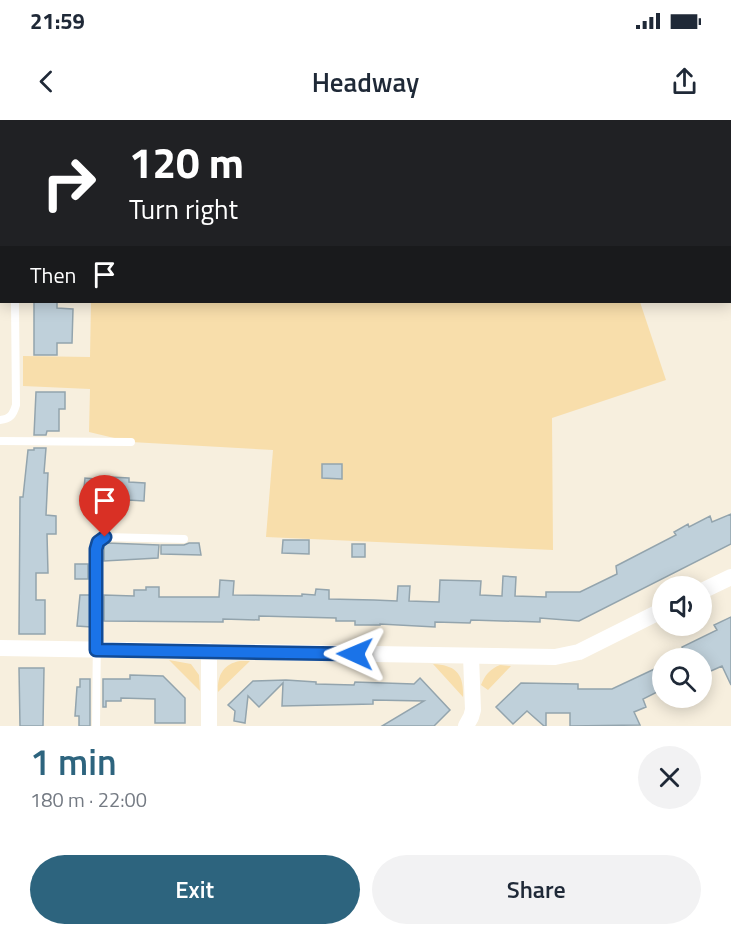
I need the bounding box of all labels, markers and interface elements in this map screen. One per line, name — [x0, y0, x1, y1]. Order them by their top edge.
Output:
text: 21:59 — [30, 4, 85, 38]
text: Headway — [312, 61, 419, 102]
icon: back — [30, 65, 63, 98]
icon: share — [668, 65, 701, 98]
text: 120 m — [129, 130, 244, 194]
icon: right — [30, 144, 108, 222]
text: Turn right — [129, 188, 238, 229]
text: Then — [30, 258, 76, 292]
icon: arrive — [88, 258, 121, 291]
pin — [79, 475, 130, 537]
icon: arrive — [88, 484, 121, 517]
map controls — [652, 576, 712, 708]
button: sound — [652, 576, 712, 636]
position arrow — [323, 622, 387, 686]
button: search — [652, 648, 712, 708]
text: 1 min — [30, 734, 117, 789]
button: close — [638, 746, 701, 809]
text: 180 m · 22:00 — [30, 784, 147, 815]
button: Exit — [30, 855, 360, 924]
button: Share — [372, 855, 701, 924]

